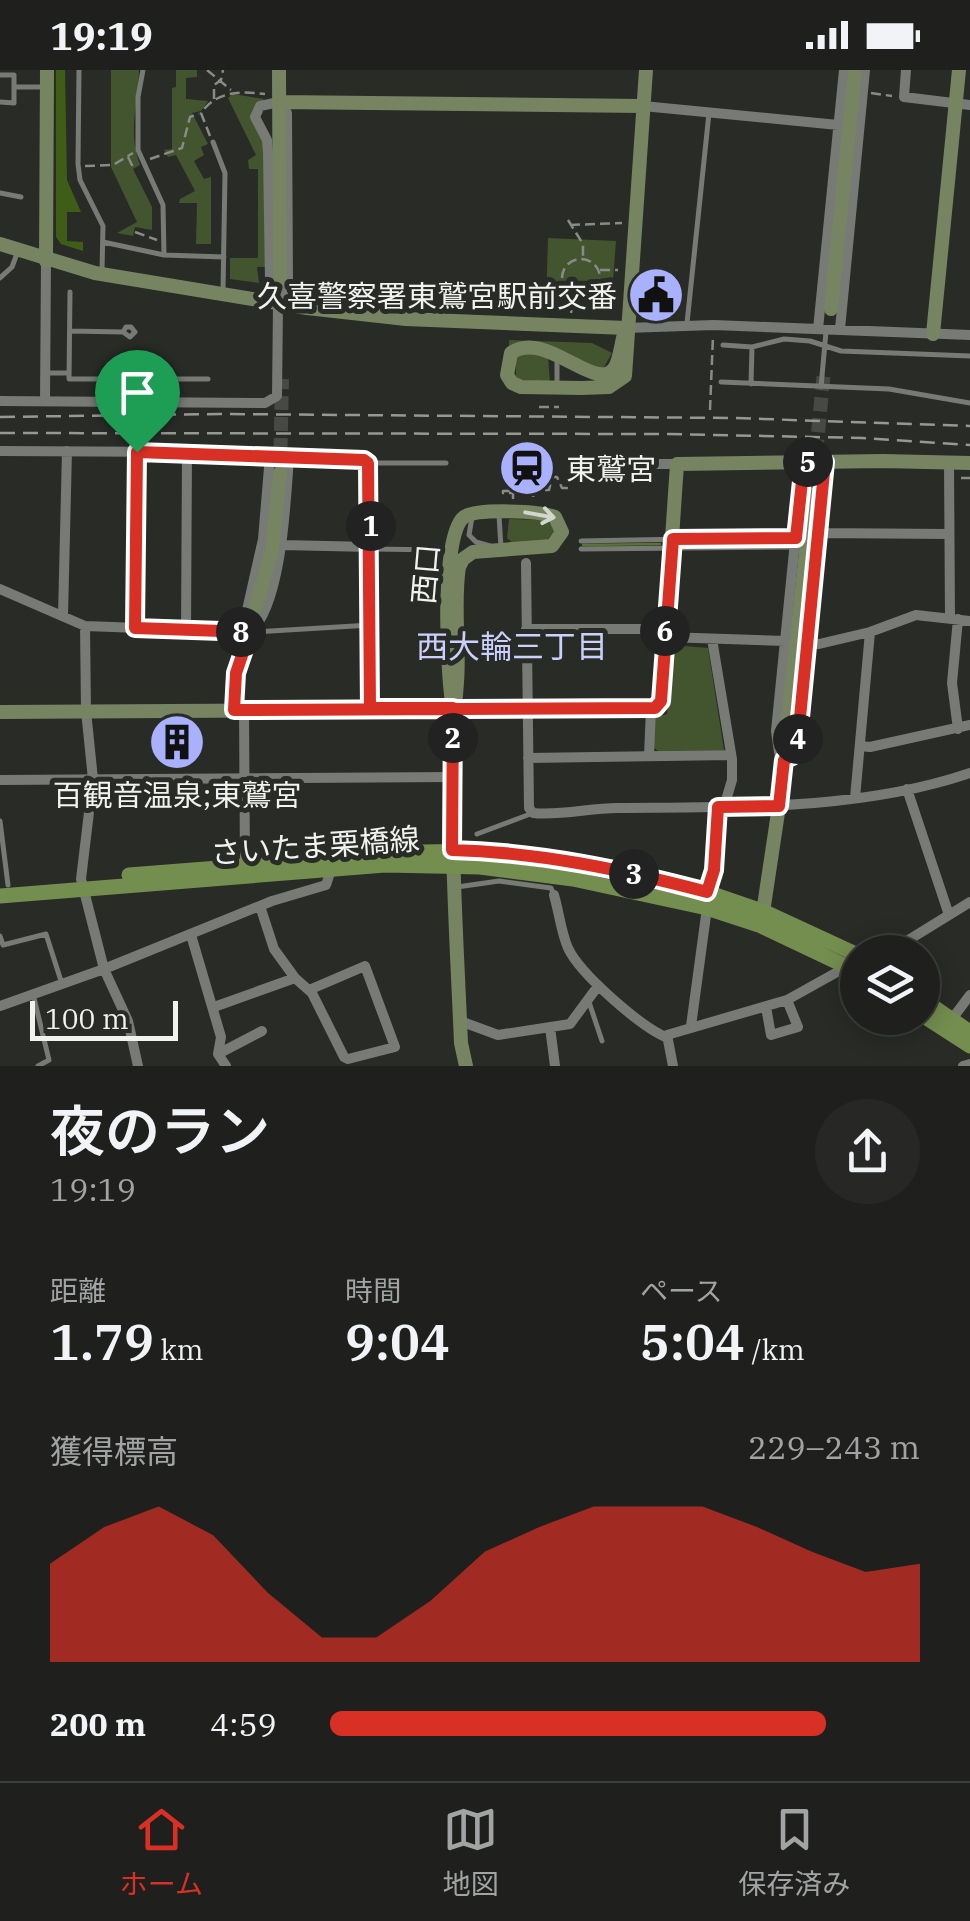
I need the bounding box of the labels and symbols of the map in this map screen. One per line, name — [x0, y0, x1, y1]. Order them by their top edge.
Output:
public building icon: 久喜警察署東鷲宮駅前交番 — [626, 265, 686, 325]
place label: 久喜警察署東鷲宮駅前交番 — [257, 276, 617, 315]
pin — [95, 350, 180, 453]
pin: 5 — [783, 437, 833, 487]
station icon: 東鷲宮 — [497, 438, 557, 498]
place label: 東鷲宮 — [566, 449, 656, 488]
pin: 1 — [346, 501, 396, 551]
one-way arrow — [524, 506, 556, 525]
street label: 西口 — [403, 542, 447, 606]
pin: 6 — [640, 606, 690, 656]
pin: 8 — [216, 607, 266, 657]
district label: 西大輪三丁目 — [416, 625, 608, 667]
building icon: 百観音温泉;東鷲宮 — [147, 712, 207, 772]
pin: 2 — [428, 713, 478, 763]
pin: 4 — [773, 714, 823, 764]
place label: 百観音温泉;東鷲宮 — [53, 775, 301, 814]
street label: さいたま栗橋線 — [209, 818, 421, 872]
pin: 3 — [609, 849, 659, 899]
scale bar — [30, 996, 178, 1040]

